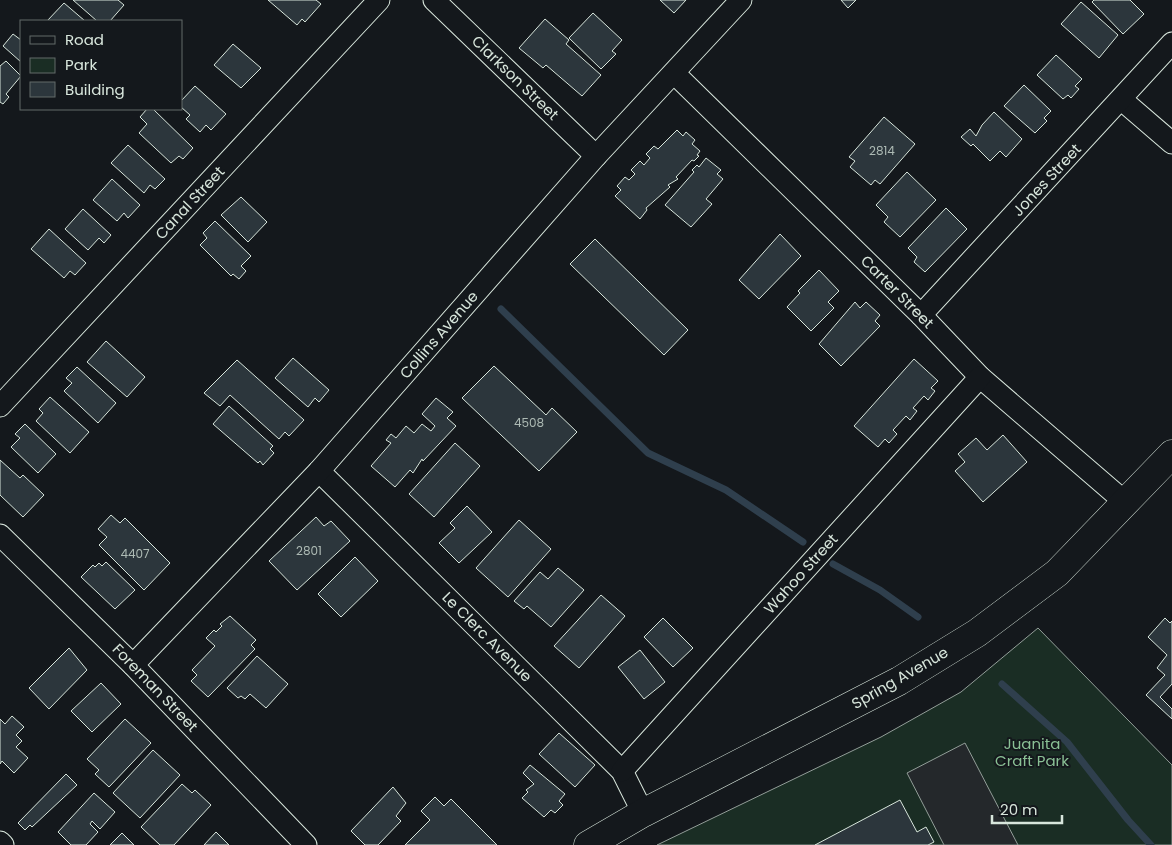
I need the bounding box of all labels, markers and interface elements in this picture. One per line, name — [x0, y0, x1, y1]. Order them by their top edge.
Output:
legend — [20, 20, 182, 110]
text: Road — [65, 29, 104, 50]
street label: Clarkson Street — [467, 31, 564, 125]
text: Park — [65, 54, 97, 75]
text: Building — [65, 79, 125, 100]
street label: Jones Street — [1008, 139, 1086, 221]
house number: 2814 — [869, 142, 895, 159]
street label: Canal Street — [150, 161, 229, 244]
street label: Carter Street — [856, 250, 939, 333]
street label: Collins Avenue — [395, 286, 483, 383]
house number: 4508 — [514, 414, 544, 431]
street label: Wahoo Street — [759, 529, 842, 618]
house number: 2801 — [296, 542, 322, 559]
house number: 4407 — [120, 545, 150, 562]
street label: Le Clerc Avenue — [438, 587, 537, 686]
street label: Foreman Street — [108, 639, 203, 736]
street label: Spring Avenue — [848, 641, 952, 714]
park label: Juanita Craft Park — [995, 733, 1069, 771]
scale bar — [992, 792, 1062, 824]
text: 20 m — [1000, 799, 1038, 820]

